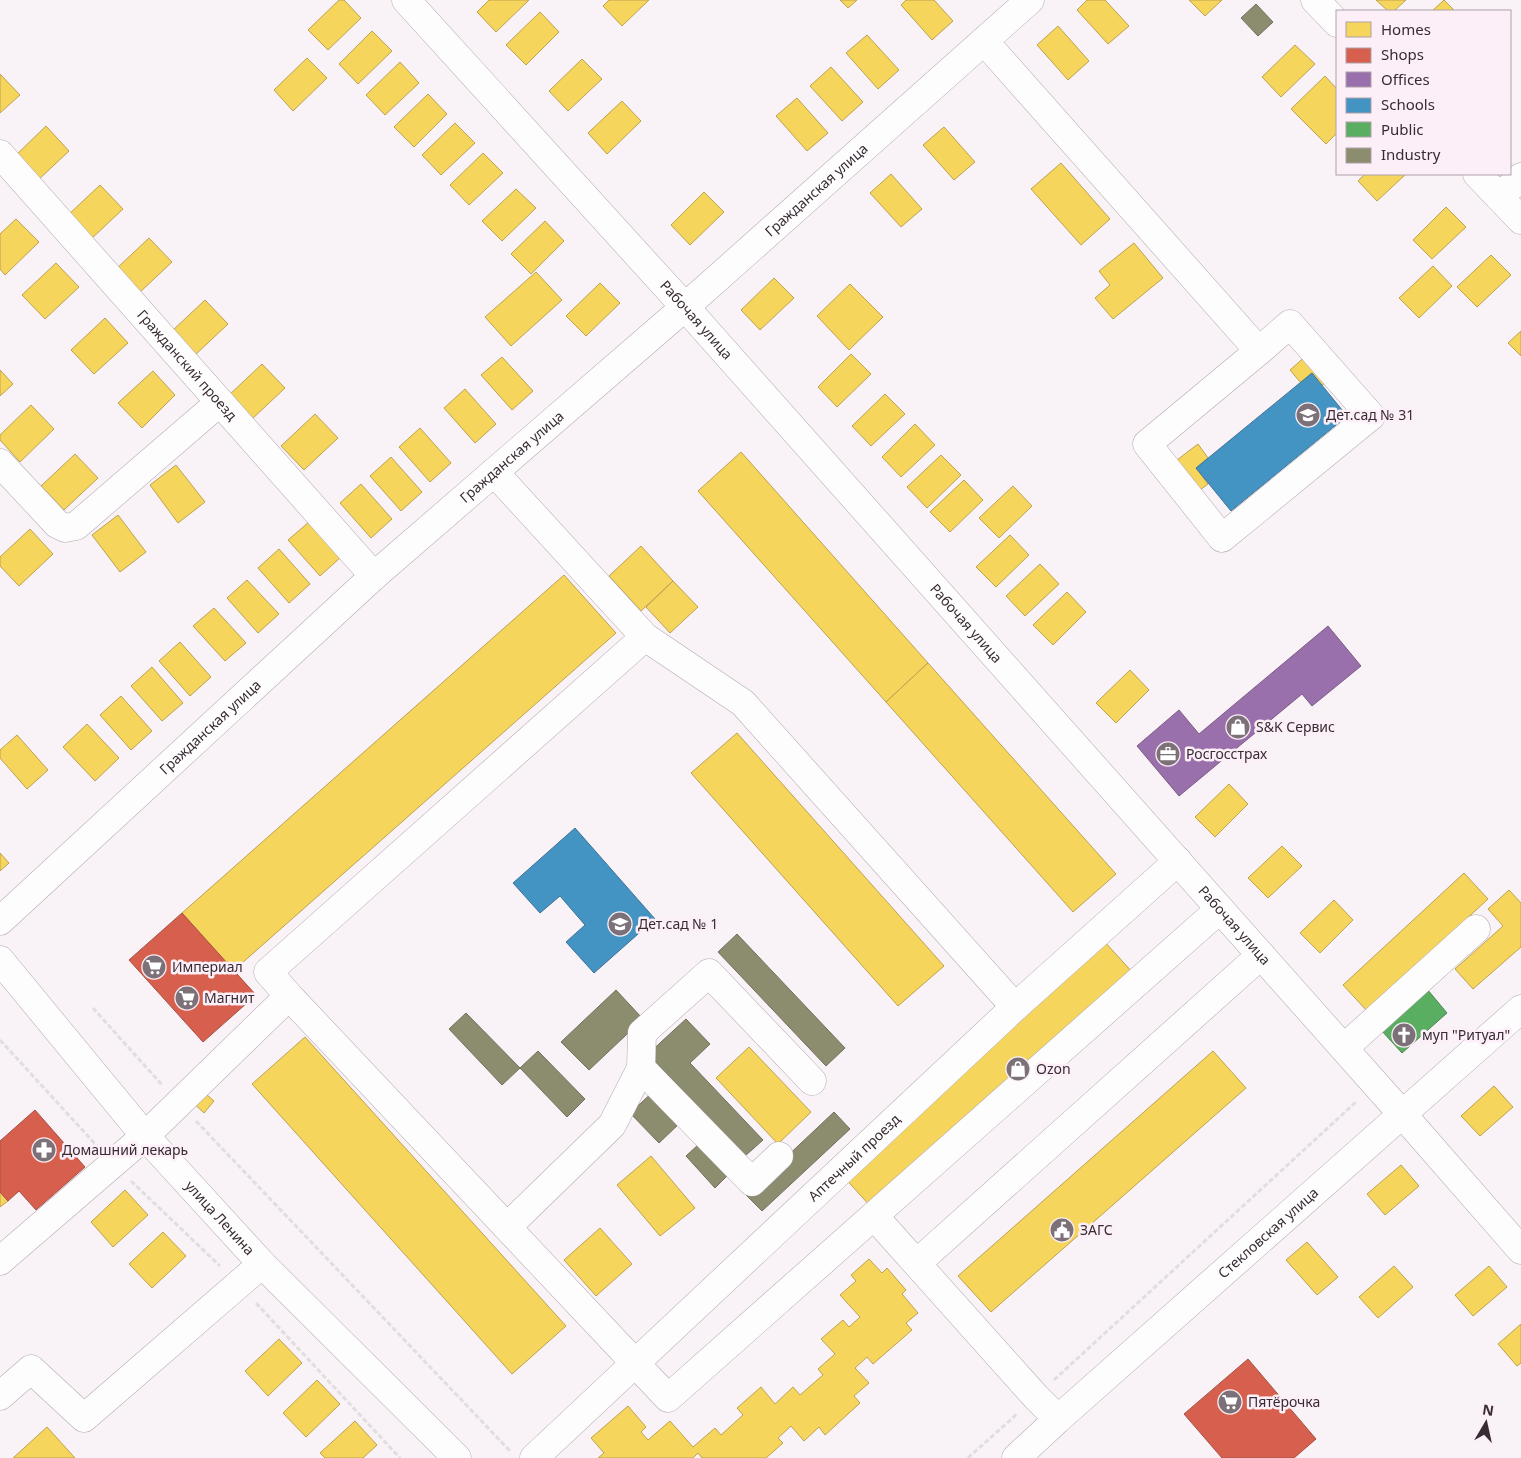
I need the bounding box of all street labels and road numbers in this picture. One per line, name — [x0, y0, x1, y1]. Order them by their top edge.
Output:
street label: Гражданская улица — [761, 139, 872, 240]
street label: Рабочая улица — [656, 276, 737, 363]
street label: Гражданский проезд — [133, 305, 242, 425]
street label: Гражданская улица — [455, 406, 567, 507]
street label: Рабочая улица — [926, 579, 1007, 667]
street label: Гражданская улица — [155, 675, 265, 778]
street label: Рабочая улица — [1195, 881, 1275, 969]
street label: Аптечный проезд — [804, 1109, 904, 1205]
street label: улица Ленина — [181, 1176, 259, 1259]
street label: Стекловская улица — [1213, 1183, 1322, 1282]

